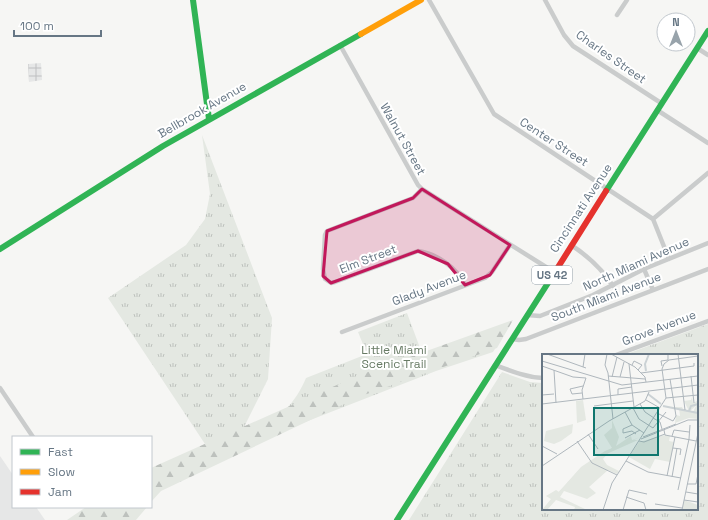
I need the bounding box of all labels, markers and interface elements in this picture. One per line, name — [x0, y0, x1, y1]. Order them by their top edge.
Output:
scale bar — [14, 12, 101, 38]
north arrow — [656, 12, 696, 52]
text: N — [672, 15, 680, 29]
text: 100 m — [20, 18, 54, 34]
street label: Charles Street — [573, 27, 649, 87]
street label: Bellbrook Avenue — [155, 78, 249, 142]
street label: Walnut Street — [377, 100, 429, 178]
street label: Center Street — [517, 114, 591, 170]
street label: Cincinnati Avenue — [546, 160, 616, 256]
street label: North Miami Avenue — [580, 233, 692, 295]
street label: Elm Street — [337, 241, 399, 277]
road number: US 42 — [532, 266, 572, 284]
street label: Glady Avenue — [390, 267, 468, 309]
street label: South Miami Avenue — [549, 269, 663, 325]
street label: Grove Avenue — [620, 307, 698, 349]
park label: Little Miami Scenic Trail — [361, 342, 427, 372]
inset map — [542, 354, 698, 510]
legend — [12, 436, 152, 508]
text: Fast — [48, 444, 73, 460]
text: Slow — [48, 464, 75, 480]
text: Jam — [48, 484, 72, 500]

